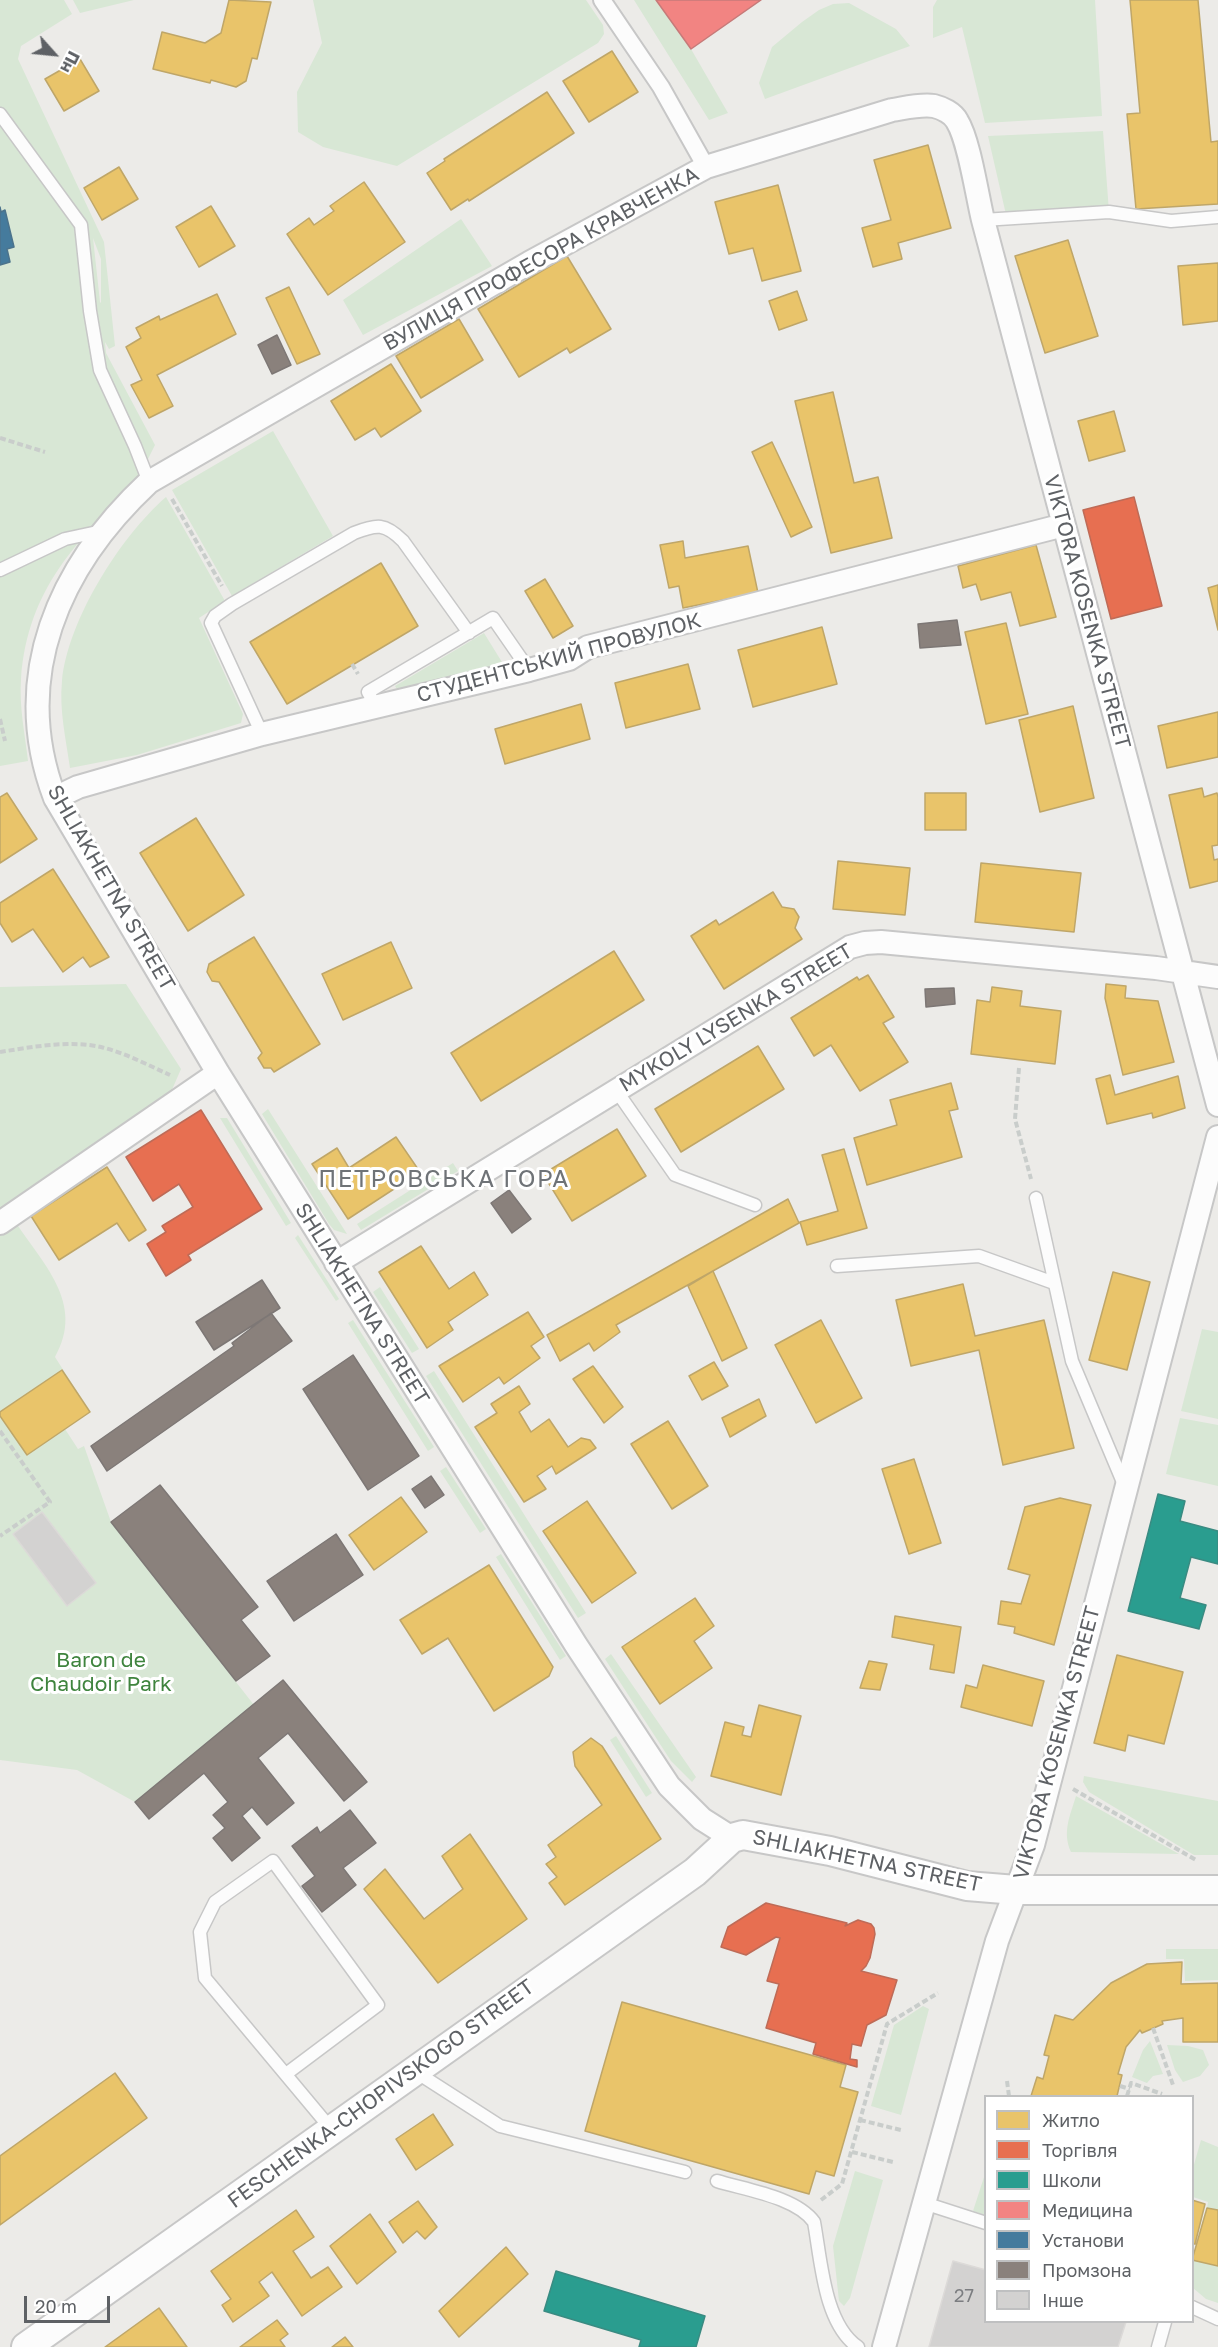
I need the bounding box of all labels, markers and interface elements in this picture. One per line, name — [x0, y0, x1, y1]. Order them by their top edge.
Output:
north arrow — [24, 24, 84, 84]
text: Пн — [56, 48, 84, 76]
street label: ВУЛИЦЯ ПРОФЕСОРА КРАВЧЕНКА — [379, 161, 703, 357]
street label: VIKTORA KOSENKA STREET — [1038, 472, 1136, 752]
street label: СТУДЕНТСЬКИЙ ПРОВУЛОК — [414, 608, 704, 708]
street label: SHLIAKHETNA STREET — [42, 781, 180, 995]
street label: MYKOLY LYSENKA STREET — [615, 938, 857, 1098]
district label: ПЕТРОВСЬКА ГОРА — [318, 1165, 570, 1193]
street label: SHLIAKHETNA STREET — [290, 1198, 434, 1410]
street label: VIKTORA KOSENKA STREET — [1008, 1603, 1106, 1883]
park label: Baron de Chaudoir Park — [30, 1647, 172, 1697]
street label: SHLIAKHETNA STREET — [750, 1824, 984, 1898]
street label: FESCHENKA-CHOPIVSKOGO STREET — [223, 1974, 539, 2214]
legend — [984, 2095, 1194, 2323]
text: Житло — [1042, 2109, 1100, 2131]
text: Торгівля — [1042, 2139, 1117, 2161]
text: Школи — [1042, 2169, 1102, 2191]
text: Медицина — [1042, 2199, 1133, 2221]
text: Установи — [1042, 2229, 1124, 2251]
text: Промзона — [1042, 2259, 1132, 2281]
scale bar — [27, 2284, 112, 2322]
house number: 27 — [954, 2285, 974, 2307]
text: Інше — [1042, 2289, 1084, 2311]
text: 20 m — [35, 2295, 77, 2317]

